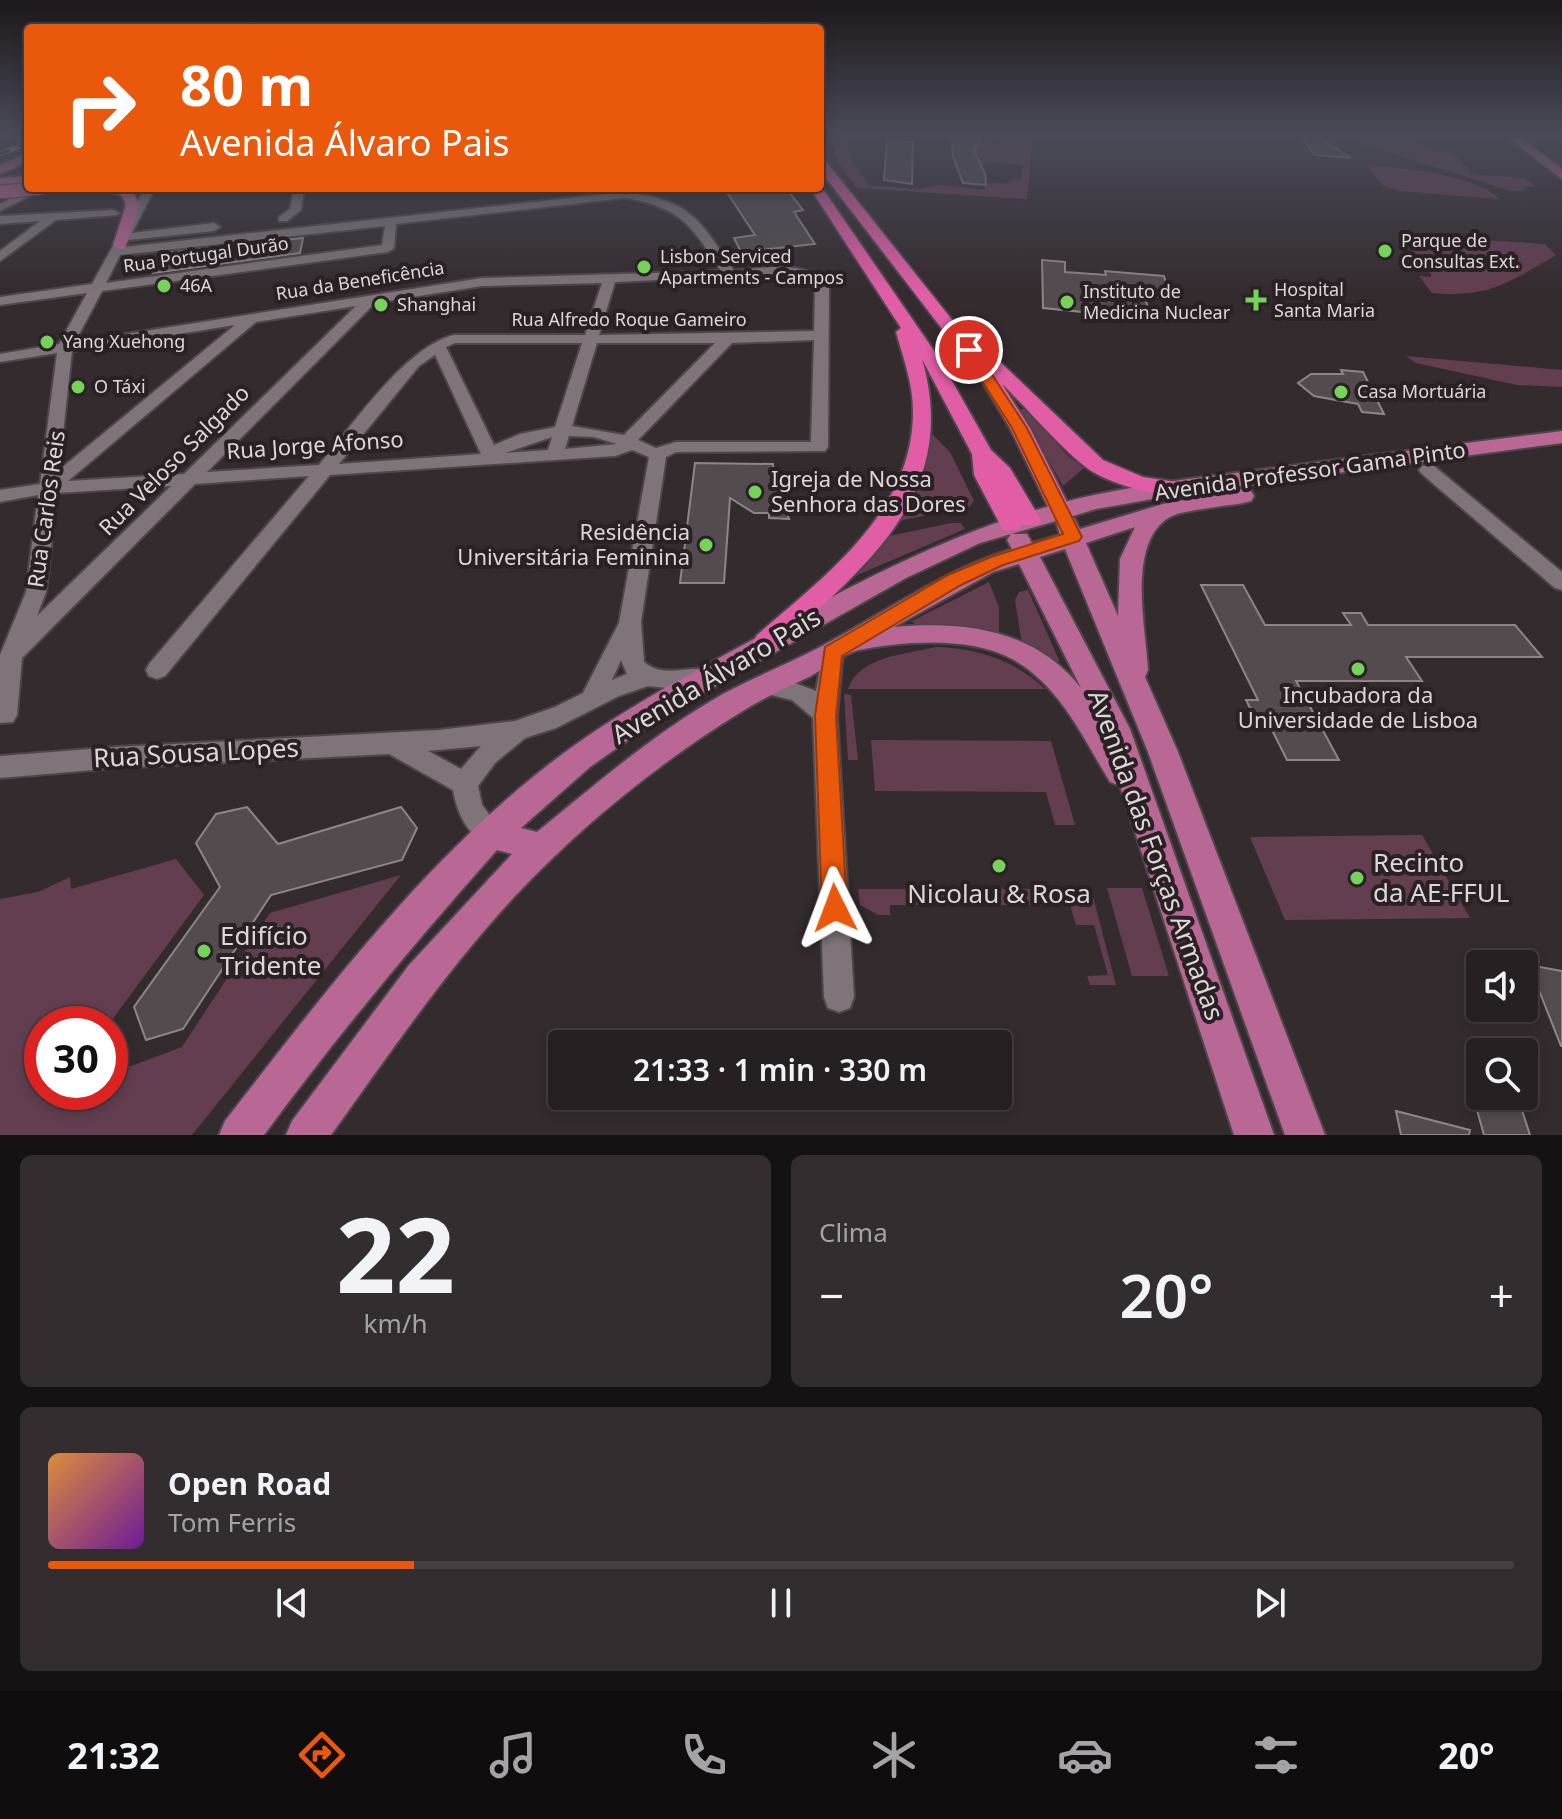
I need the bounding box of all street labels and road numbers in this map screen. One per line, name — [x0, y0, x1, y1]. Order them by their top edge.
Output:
street label: Rua Portugal Durão — [122, 231, 290, 277]
street label: Rua da Beneficência — [274, 255, 446, 305]
street label: Rua Alfredo Roque Gameiro — [511, 307, 747, 331]
street label: Rua Veloso Salgado — [91, 377, 255, 541]
street label: Rua Jorge Afonso — [225, 423, 405, 465]
street label: Rua Carlos Reis — [19, 428, 71, 589]
street label: Avenida Professor Gama Pinto — [1152, 433, 1467, 507]
street label: Avenida Álvaro Pais — [604, 598, 827, 752]
street label: Avenida das Forças Armadas — [1080, 684, 1234, 1025]
street label: Rua Sousa Lopes — [92, 729, 300, 775]

